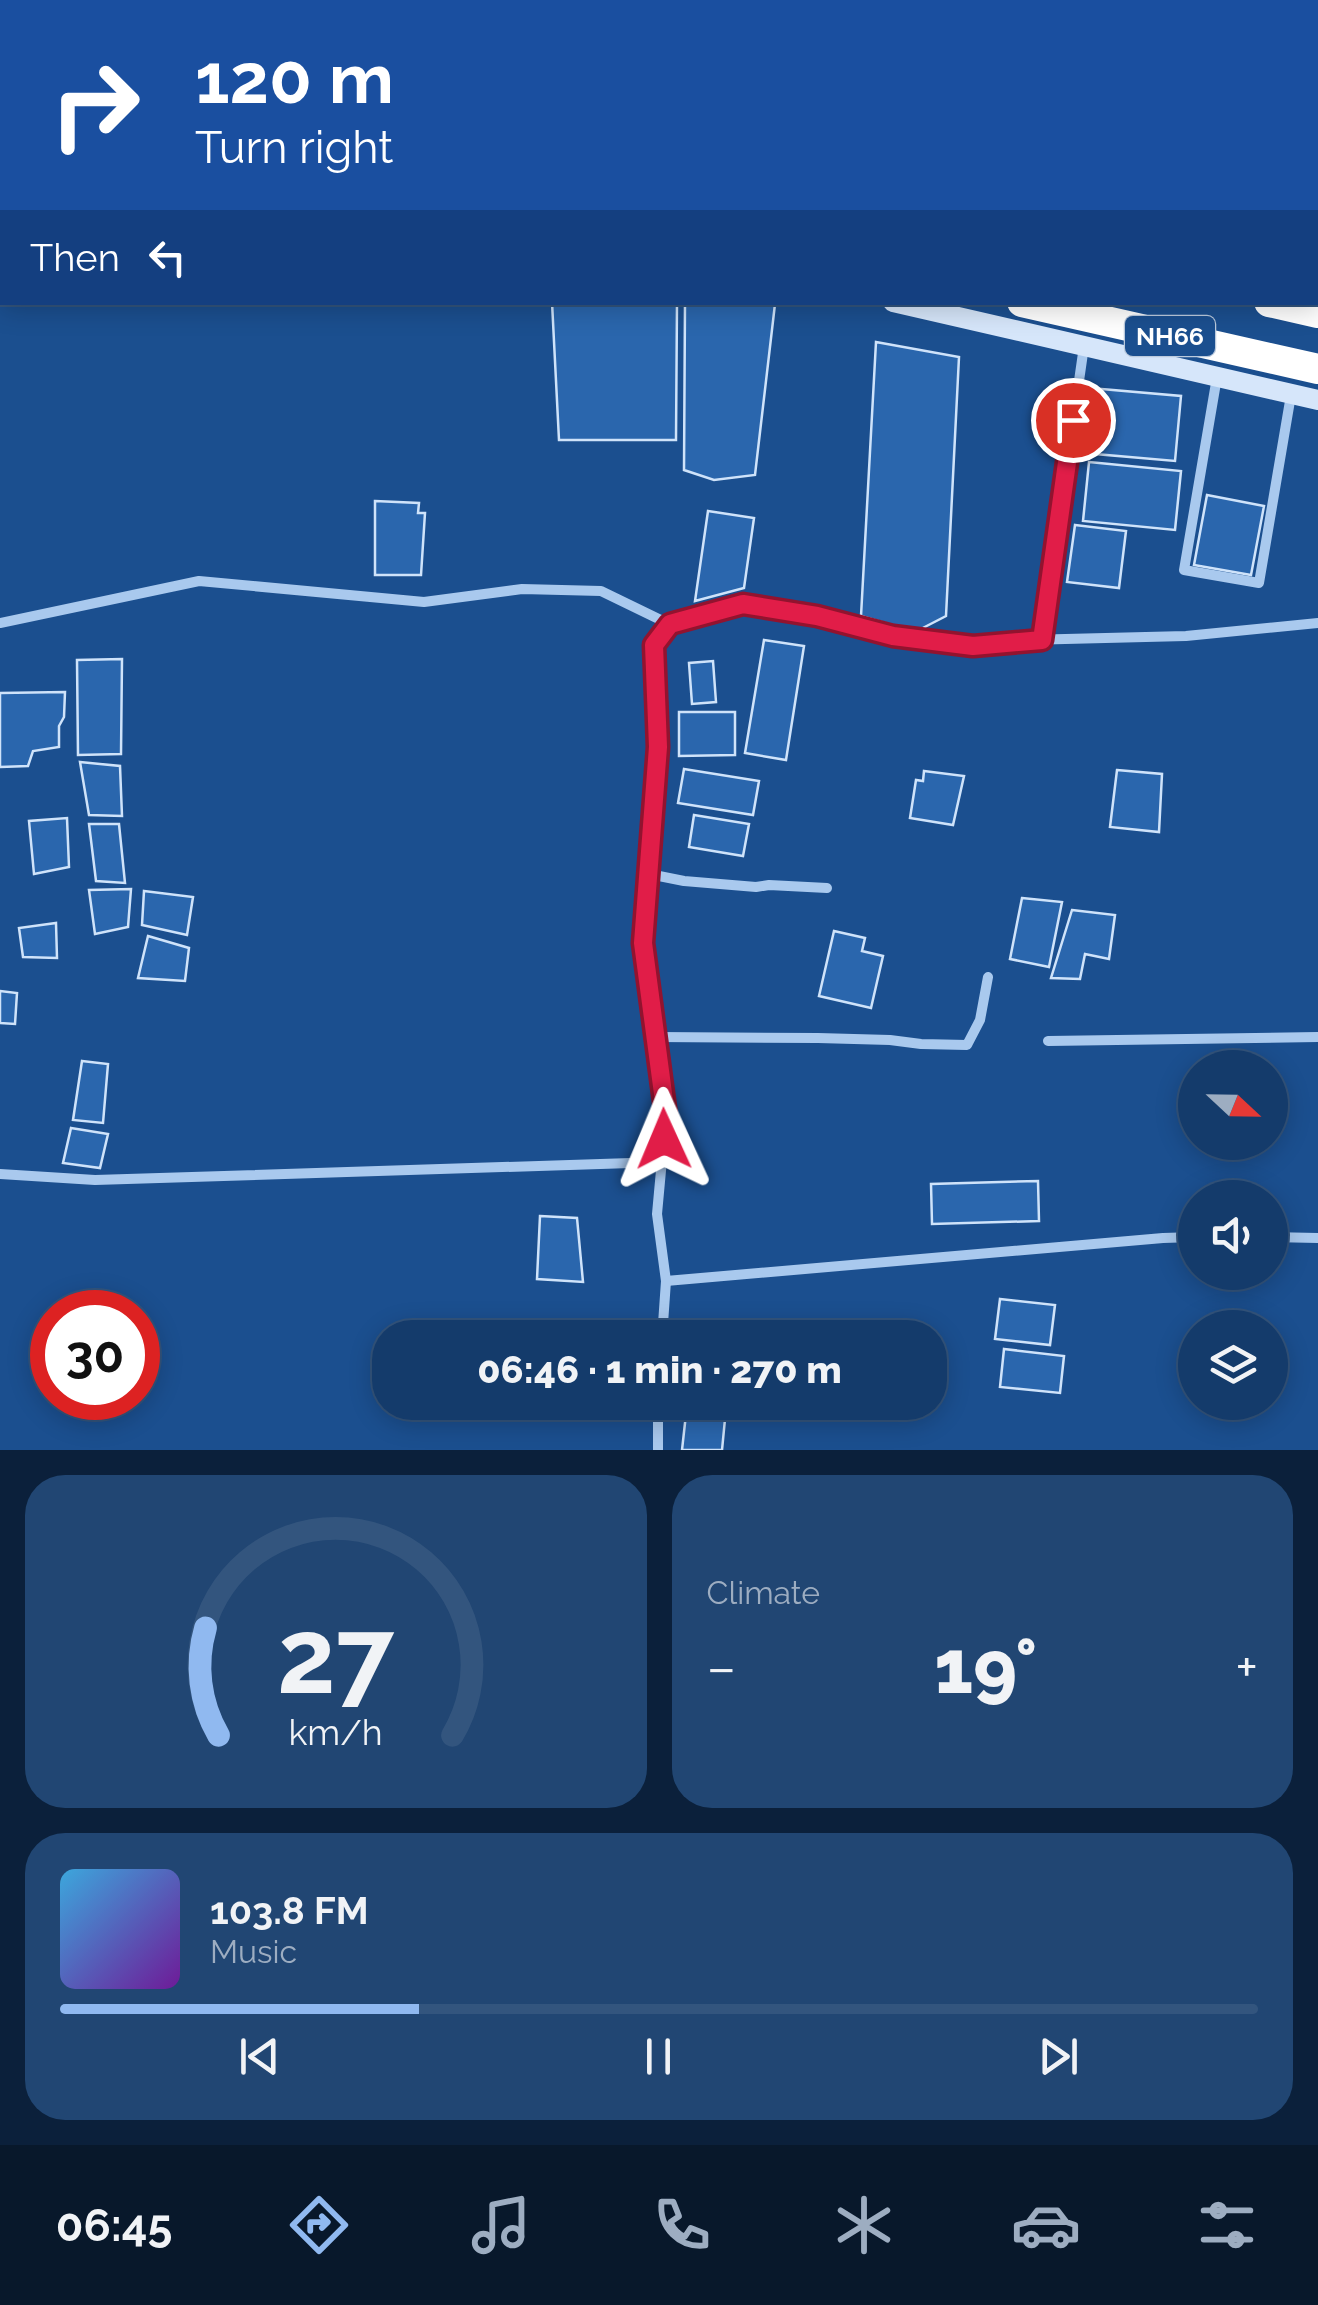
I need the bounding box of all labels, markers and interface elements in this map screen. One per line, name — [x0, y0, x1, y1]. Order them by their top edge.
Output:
text: 120 m — [195, 37, 394, 119]
icon: right — [30, 40, 160, 170]
text: Turn right — [195, 121, 393, 174]
icon: left — [140, 230, 195, 285]
text: Then — [30, 235, 120, 280]
road number: NH66 — [1125, 316, 1215, 356]
pin — [1031, 378, 1116, 463]
icon: arrive — [1046, 393, 1101, 448]
north arrow — [1178, 1050, 1288, 1160]
map controls — [1178, 1050, 1288, 1420]
position arrow — [612, 1087, 716, 1191]
button: sound — [1178, 1180, 1288, 1290]
speed limit sign: 30 — [30, 1290, 160, 1420]
button: layers — [1178, 1310, 1288, 1420]
text: 06:46 · 1 min · 270 m — [477, 1347, 842, 1392]
text: Climate — [707, 1574, 820, 1611]
text: 27 — [277, 1595, 395, 1717]
text: 19° — [934, 1622, 1037, 1711]
text: − — [707, 1635, 736, 1700]
text: + — [1235, 1635, 1258, 1700]
text: km/h — [289, 1711, 383, 1753]
text: 103.8 FM — [210, 1888, 369, 1933]
text: Music — [210, 1933, 297, 1970]
icon: previous — [232, 2029, 287, 2084]
icon: pause — [631, 2029, 686, 2084]
icon: next — [1031, 2029, 1086, 2084]
icon: directions — [284, 2190, 354, 2260]
icon: music — [466, 2190, 536, 2260]
icon: phone — [647, 2190, 717, 2260]
icon: climate — [829, 2190, 899, 2260]
icon: car — [1011, 2190, 1081, 2260]
icon: filters — [1192, 2190, 1262, 2260]
text: 06:45 — [56, 2199, 172, 2252]

